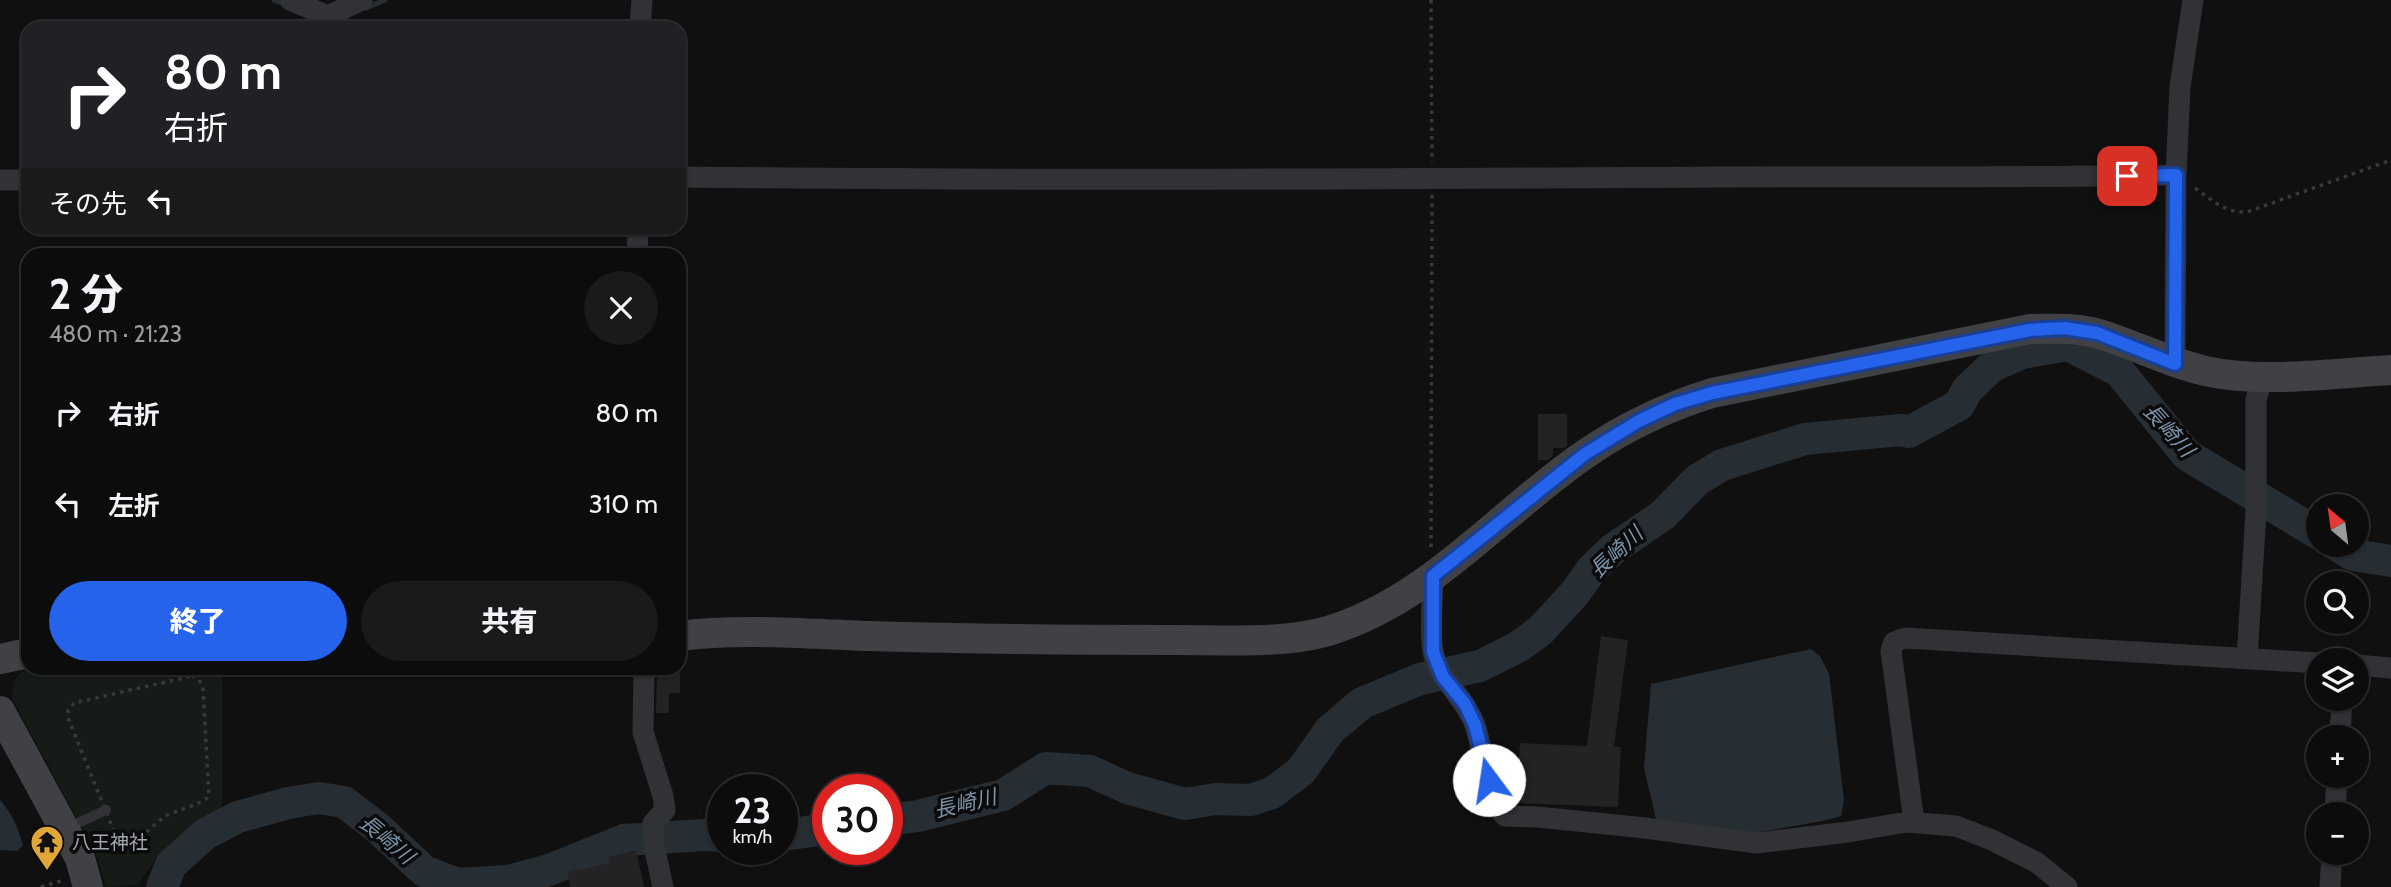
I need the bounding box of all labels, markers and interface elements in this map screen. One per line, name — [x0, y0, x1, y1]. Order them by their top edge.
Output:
text: 80 m — [164, 42, 282, 101]
icon: right — [49, 49, 140, 140]
text: 右折 — [164, 108, 228, 147]
pin — [2097, 146, 2157, 206]
icon: arrive — [2108, 157, 2146, 195]
icon: left — [141, 182, 179, 220]
text: その先 — [49, 188, 127, 220]
text: 2 分 — [49, 268, 123, 320]
button: close — [584, 271, 658, 345]
text: 480 m · 21:23 — [49, 320, 182, 348]
icon: right — [49, 394, 87, 432]
text: 80 m — [595, 397, 658, 429]
water label: 長崎川 — [2139, 398, 2201, 463]
text: 右折 — [108, 399, 160, 431]
icon: left — [49, 485, 87, 523]
text: 310 m — [589, 488, 658, 520]
text: 左折 — [108, 490, 160, 522]
north arrow — [2306, 494, 2370, 556]
map controls — [2306, 494, 2369, 865]
water label: 長崎川 — [1584, 520, 1649, 583]
button: search — [2306, 571, 2369, 634]
button: 終了 — [49, 581, 347, 661]
button: 共有 — [361, 581, 658, 661]
button: layers — [2306, 648, 2369, 711]
button: + — [2306, 725, 2369, 788]
position arrow — [1452, 743, 1526, 817]
speed limit sign: 30 — [812, 774, 903, 865]
water label: 長崎川 — [931, 783, 1000, 822]
text: 23 — [734, 789, 771, 832]
button: − — [2306, 802, 2369, 865]
water label: 長崎川 — [355, 809, 421, 870]
temple icon: 八王神社 — [28, 823, 66, 872]
text: km/h — [733, 826, 772, 848]
place label: 八王神社 — [72, 831, 148, 854]

